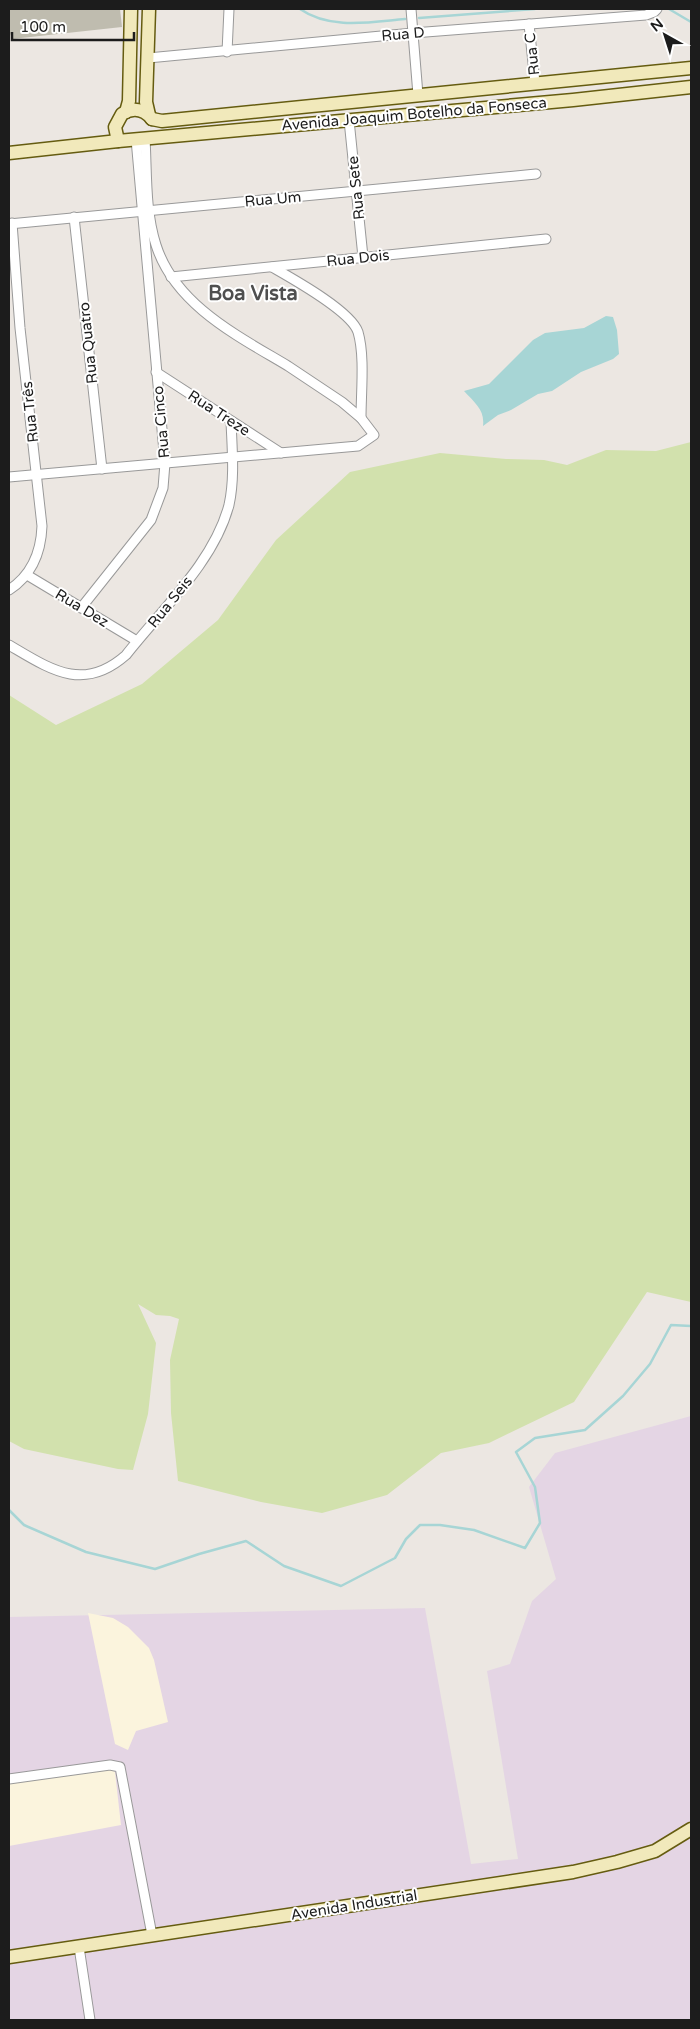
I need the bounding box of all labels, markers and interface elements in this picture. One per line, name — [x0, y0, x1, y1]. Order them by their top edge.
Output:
scale bar — [12, 10, 135, 42]
north arrow — [640, 10, 690, 60]
text: N — [647, 15, 667, 35]
text: 100 m — [20, 18, 66, 36]
street label: Rua D — [381, 23, 425, 45]
street label: Rua C — [521, 32, 543, 76]
street label: Avenida Joaquim Botelho da Fonseca — [281, 93, 547, 135]
street label: Rua Sete — [344, 155, 368, 221]
street label: Rua Um — [244, 188, 302, 210]
street label: Rua Dois — [326, 246, 390, 270]
district label: Boa Vista — [208, 282, 298, 306]
street label: Rua Quatro — [75, 301, 101, 385]
street label: Rua Três — [18, 380, 42, 444]
street label: Rua Cinco — [149, 385, 173, 459]
street label: Rua Treze — [185, 386, 253, 440]
street label: Rua Seis — [144, 573, 196, 631]
street label: Rua Dez — [52, 585, 112, 631]
street label: Avenida Industrial — [289, 1886, 419, 1924]

